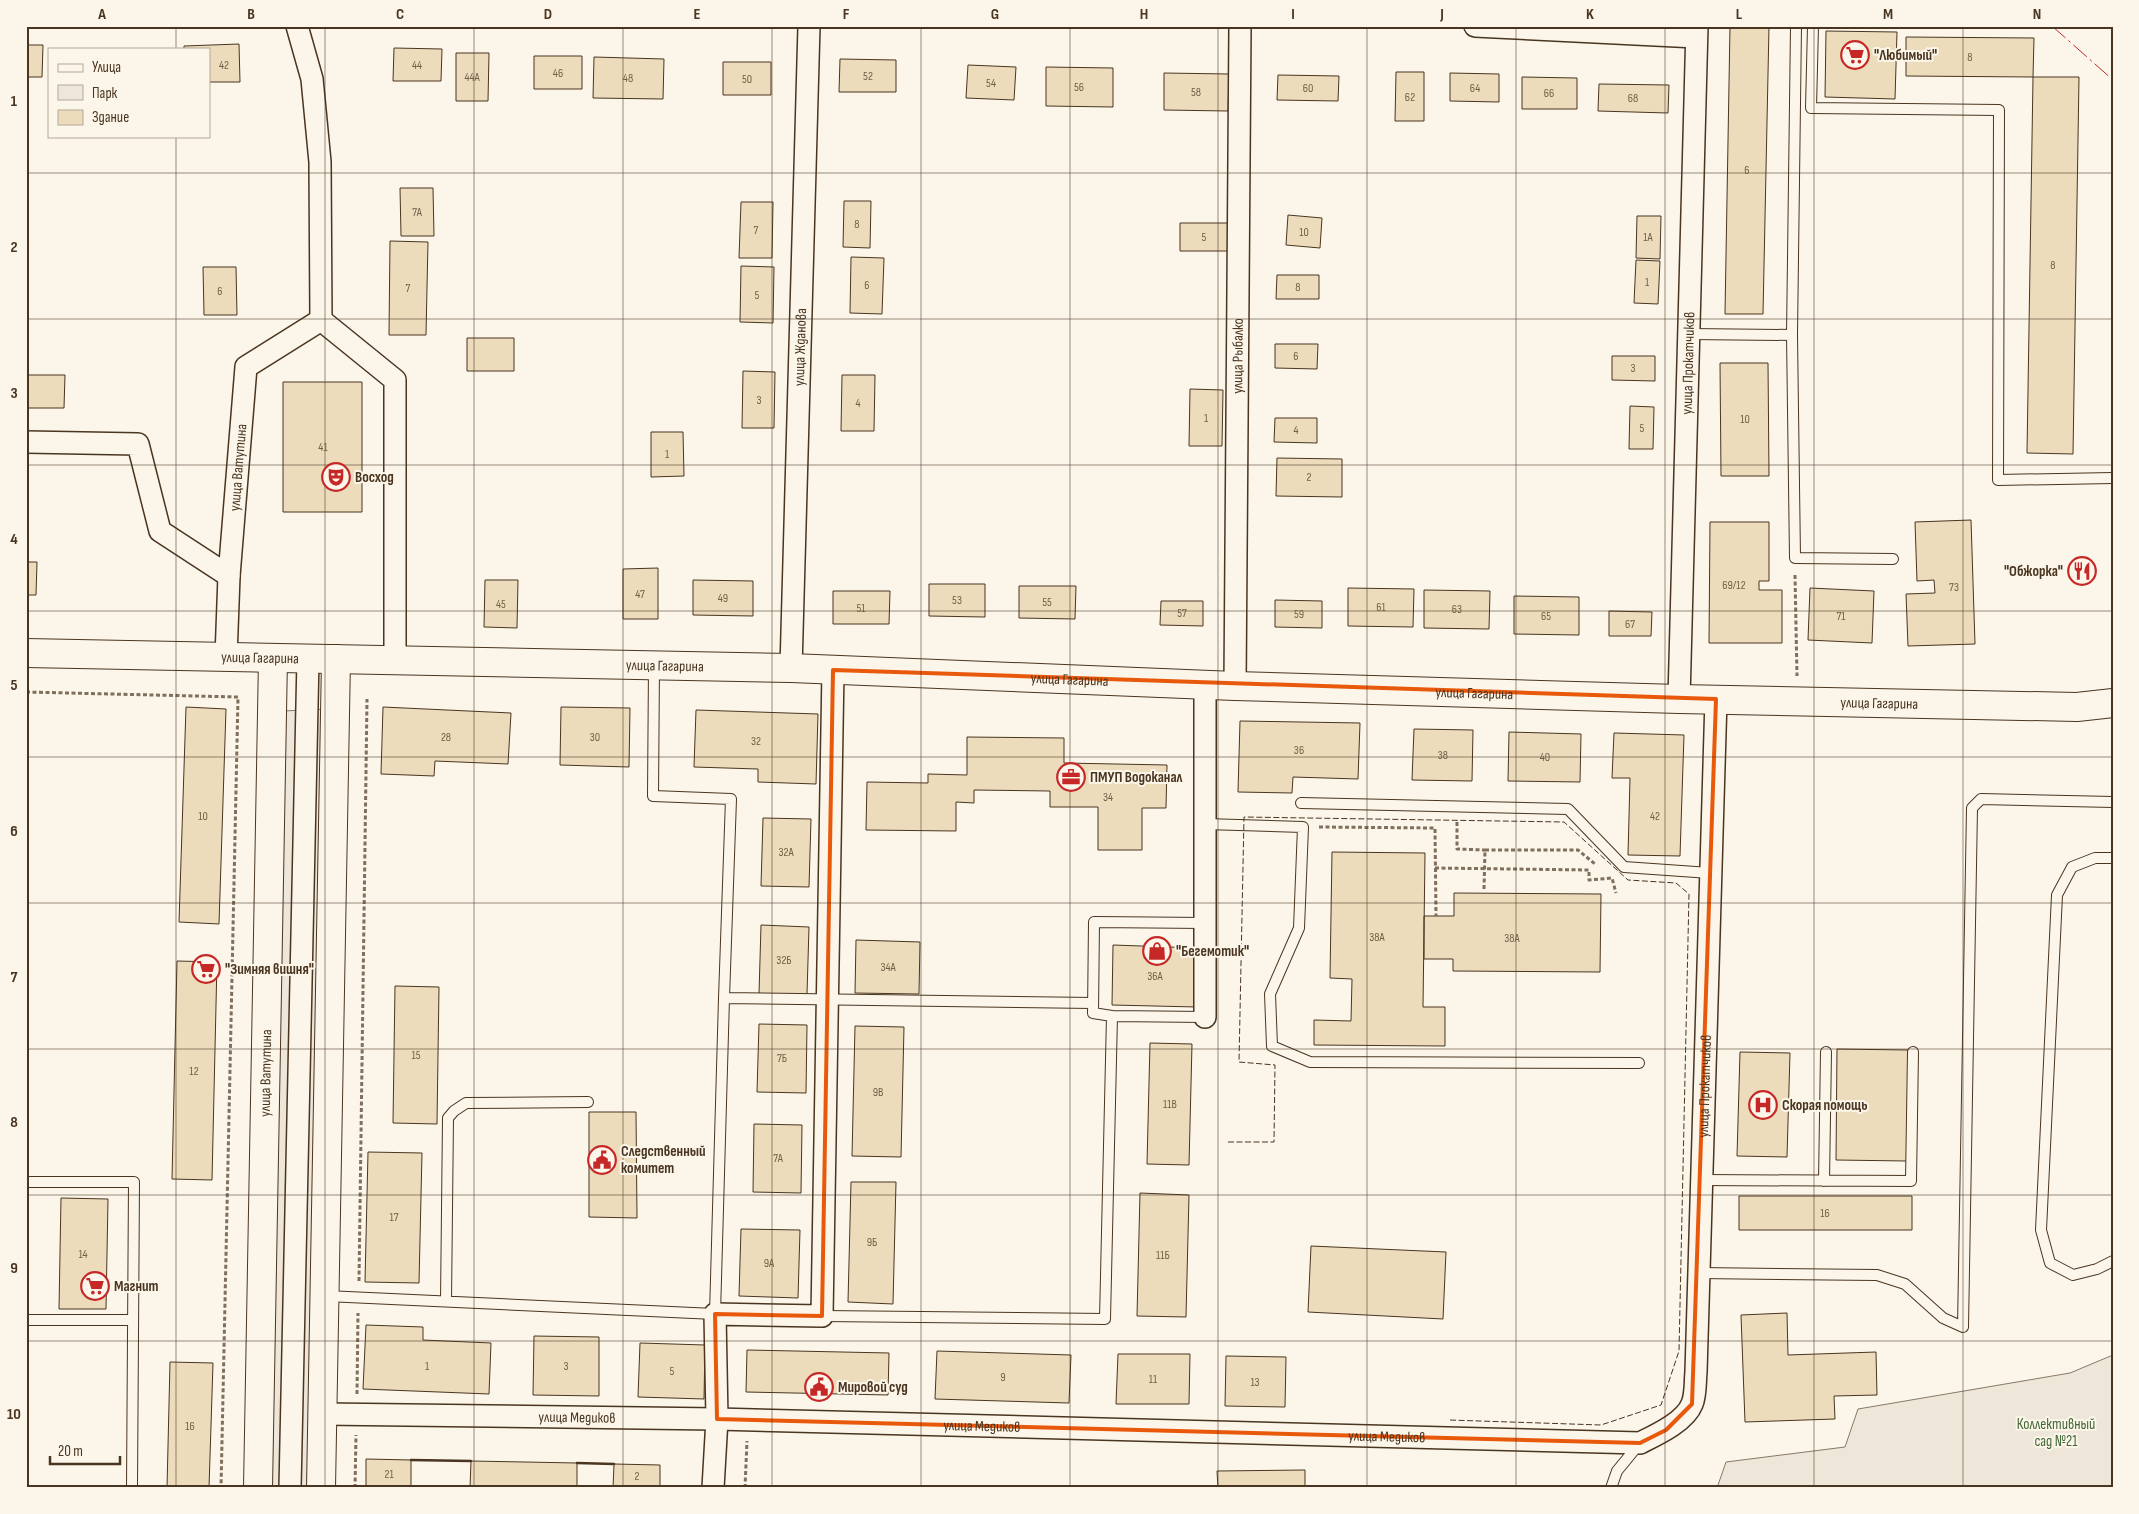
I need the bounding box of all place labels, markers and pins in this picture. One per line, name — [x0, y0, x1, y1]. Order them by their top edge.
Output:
supermarket icon: "Любимый" — [1840, 40, 1870, 70]
place label: "Любимый" — [1874, 46, 1937, 65]
theatre icon: Восход — [321, 462, 351, 492]
place label: Восход — [355, 468, 394, 487]
restaurant icon: "Обжорка" — [2067, 556, 2097, 586]
place label: "Обжорка" — [2004, 562, 2063, 581]
office icon: ПМУП Водоканал — [1056, 762, 1086, 792]
place label: ПМУП Водоканал — [1090, 768, 1183, 787]
shop icon: "Бегемотик" — [1142, 936, 1172, 966]
place label: "Бегемотик" — [1176, 942, 1249, 961]
supermarket icon: "Зимняя вишня" — [191, 954, 221, 984]
place label: "Зимняя вишня" — [225, 960, 314, 979]
hospital icon: Скорая помощь — [1748, 1090, 1778, 1120]
place label: Скорая помощь — [1782, 1096, 1868, 1115]
place label: Следственный комитет — [621, 1142, 706, 1178]
public building icon: Следственный комитет — [587, 1145, 617, 1175]
supermarket icon: Магнит — [80, 1271, 110, 1301]
place label: Магнит — [114, 1277, 159, 1296]
public building icon: Мировой суд — [804, 1372, 834, 1402]
place label: Мировой суд — [838, 1378, 908, 1397]

